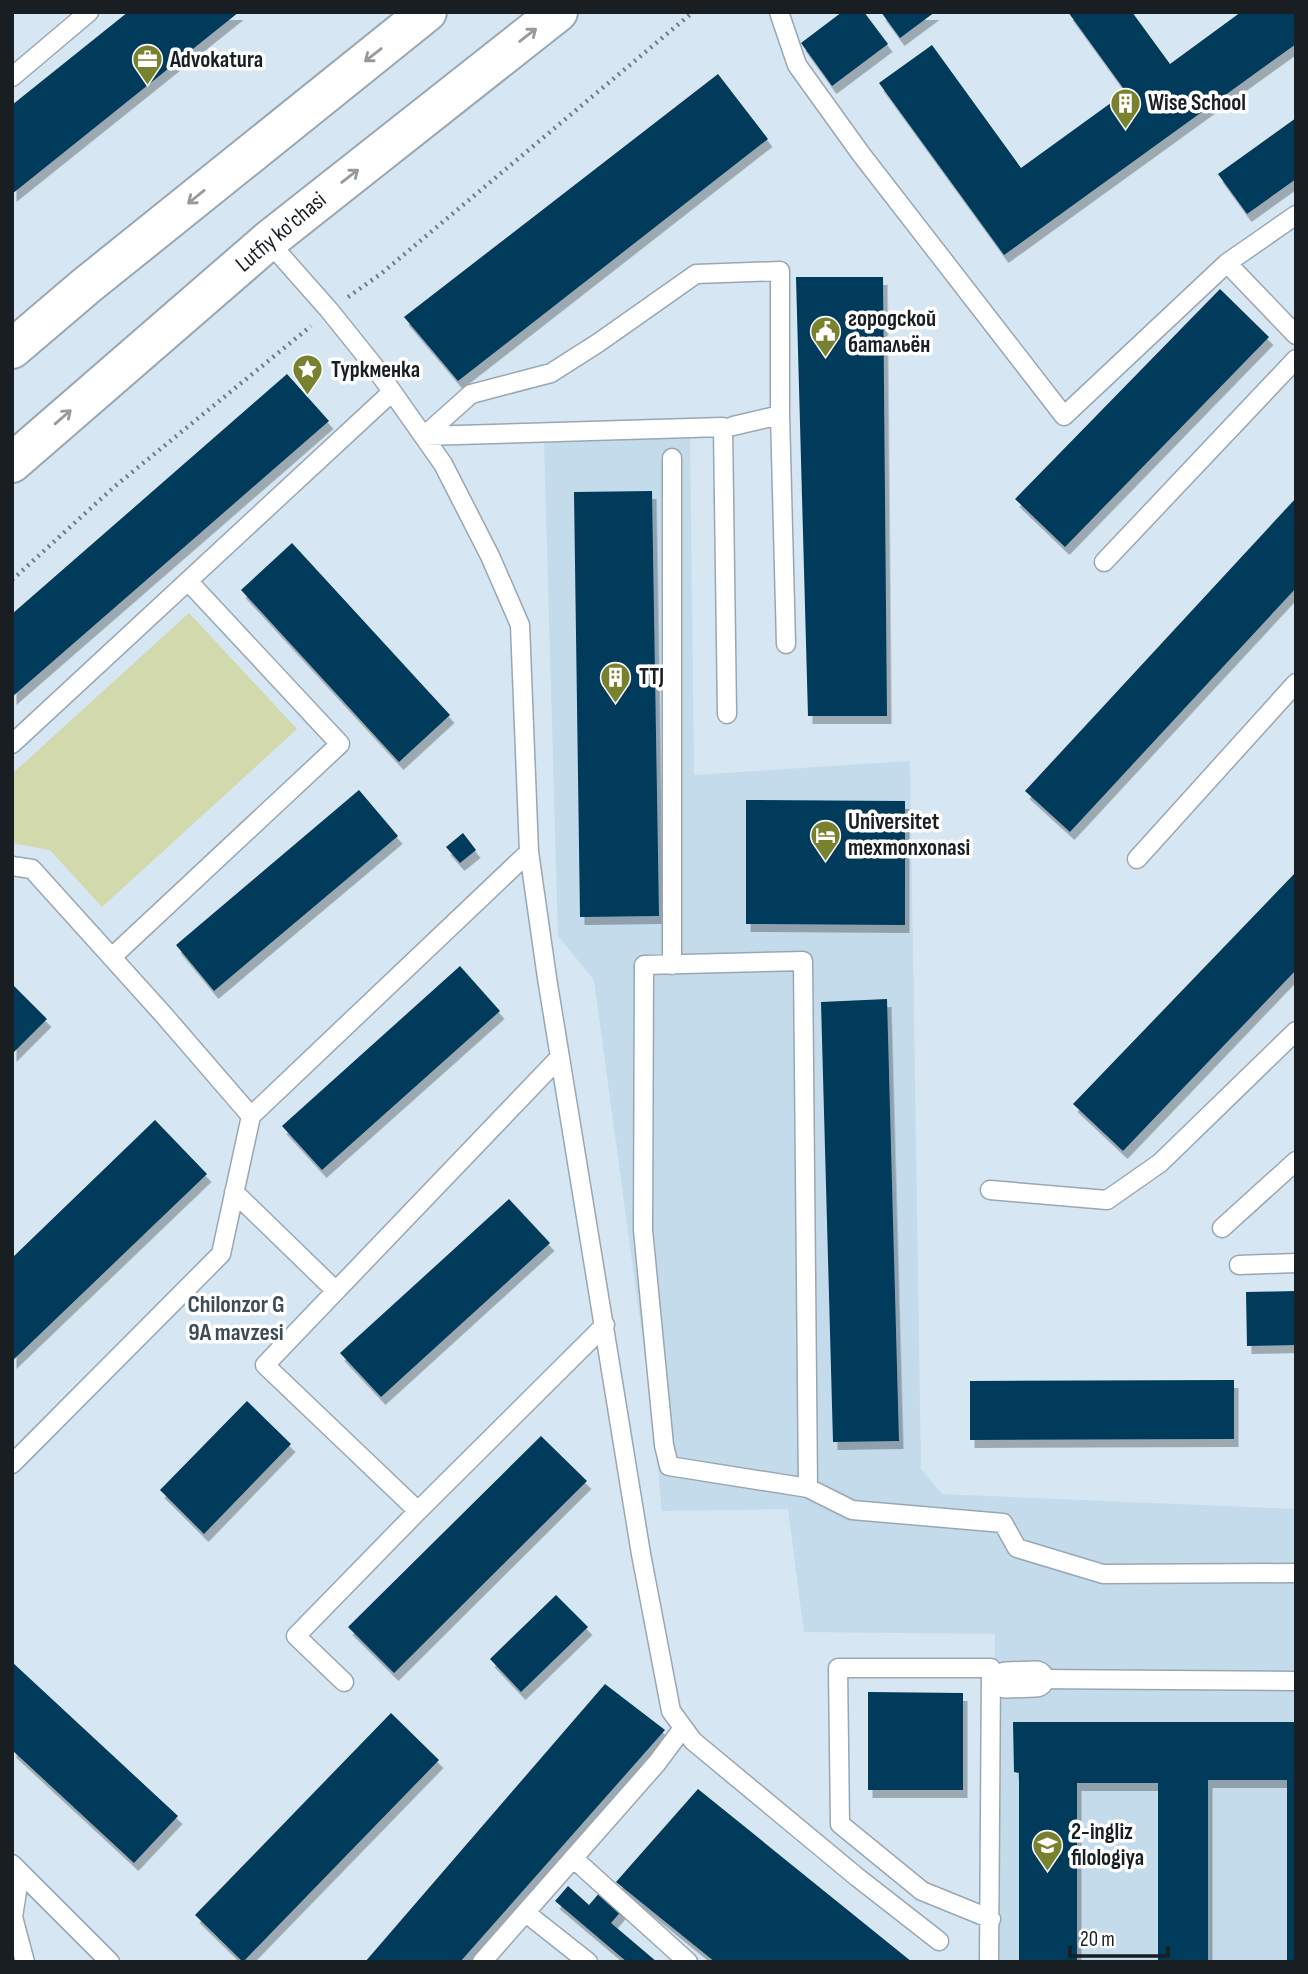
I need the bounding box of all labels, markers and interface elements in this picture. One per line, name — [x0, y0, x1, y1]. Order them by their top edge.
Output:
one-way arrow — [519, 28, 537, 43]
office icon: Advokatura — [130, 43, 164, 87]
place label: Advokatura — [169, 46, 263, 74]
one-way arrow — [365, 47, 383, 62]
building icon: Wise School — [1108, 86, 1142, 130]
place label: Wise School — [1148, 89, 1246, 117]
one-way arrow — [340, 168, 358, 183]
street label: Lutfiy ko'chasi — [230, 186, 332, 278]
one-way arrow — [187, 189, 205, 205]
place label: городской батальён — [848, 305, 936, 359]
public building icon: городской батальён — [808, 315, 842, 359]
place icon: Туркменка — [291, 353, 325, 397]
place label: Туркменка — [331, 356, 420, 384]
one-way arrow — [54, 409, 72, 425]
building icon: TTJ — [599, 660, 633, 704]
place label: TTJ — [639, 663, 664, 691]
place label: Universitet mexmonxonasi — [848, 808, 970, 862]
hotel icon: Universitet mexmonxonasi — [808, 818, 842, 862]
district label: Chilonzor G 9A mavzesi — [188, 1290, 284, 1347]
place label: 2-ingliz filologiya — [1071, 1818, 1144, 1872]
school or university icon: 2-ingliz filologiya — [1031, 1828, 1065, 1872]
scale bar — [1070, 1914, 1168, 1958]
text: 20 m — [1080, 1927, 1115, 1952]

